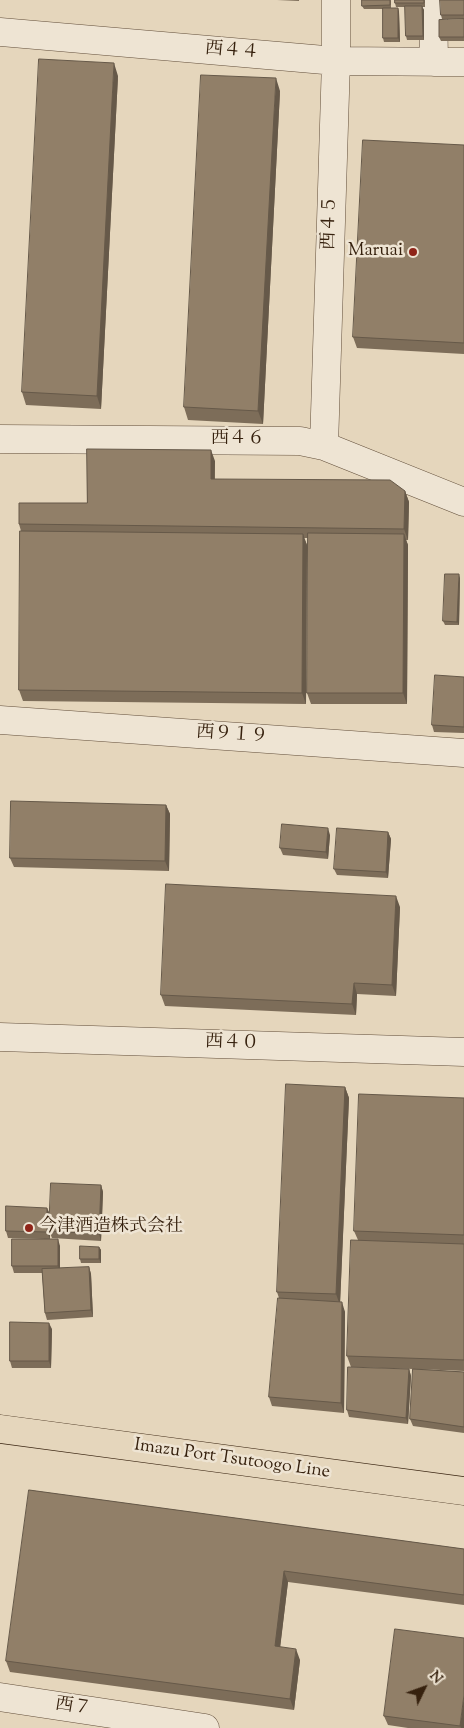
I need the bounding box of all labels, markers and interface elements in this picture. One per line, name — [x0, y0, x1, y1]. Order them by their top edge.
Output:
street label: 西４４ — [204, 39, 260, 65]
street label: 西４５ — [319, 196, 343, 250]
place label: Maruai — [348, 241, 403, 263]
marker: Maruai — [407, 246, 419, 258]
street label: 西４６ — [211, 429, 265, 451]
street label: 西９１９ — [195, 723, 269, 749]
street label: 西４０ — [205, 1032, 259, 1056]
place label: 今津酒造株式会社 — [39, 1217, 183, 1239]
marker: 今津酒造株式会社 — [23, 1222, 35, 1234]
street label: Imazu Port Tsutoogo Line — [133, 1436, 331, 1484]
north arrow — [399, 1663, 449, 1713]
text: N — [424, 1667, 446, 1689]
street label: 西７ — [54, 1695, 92, 1721]

